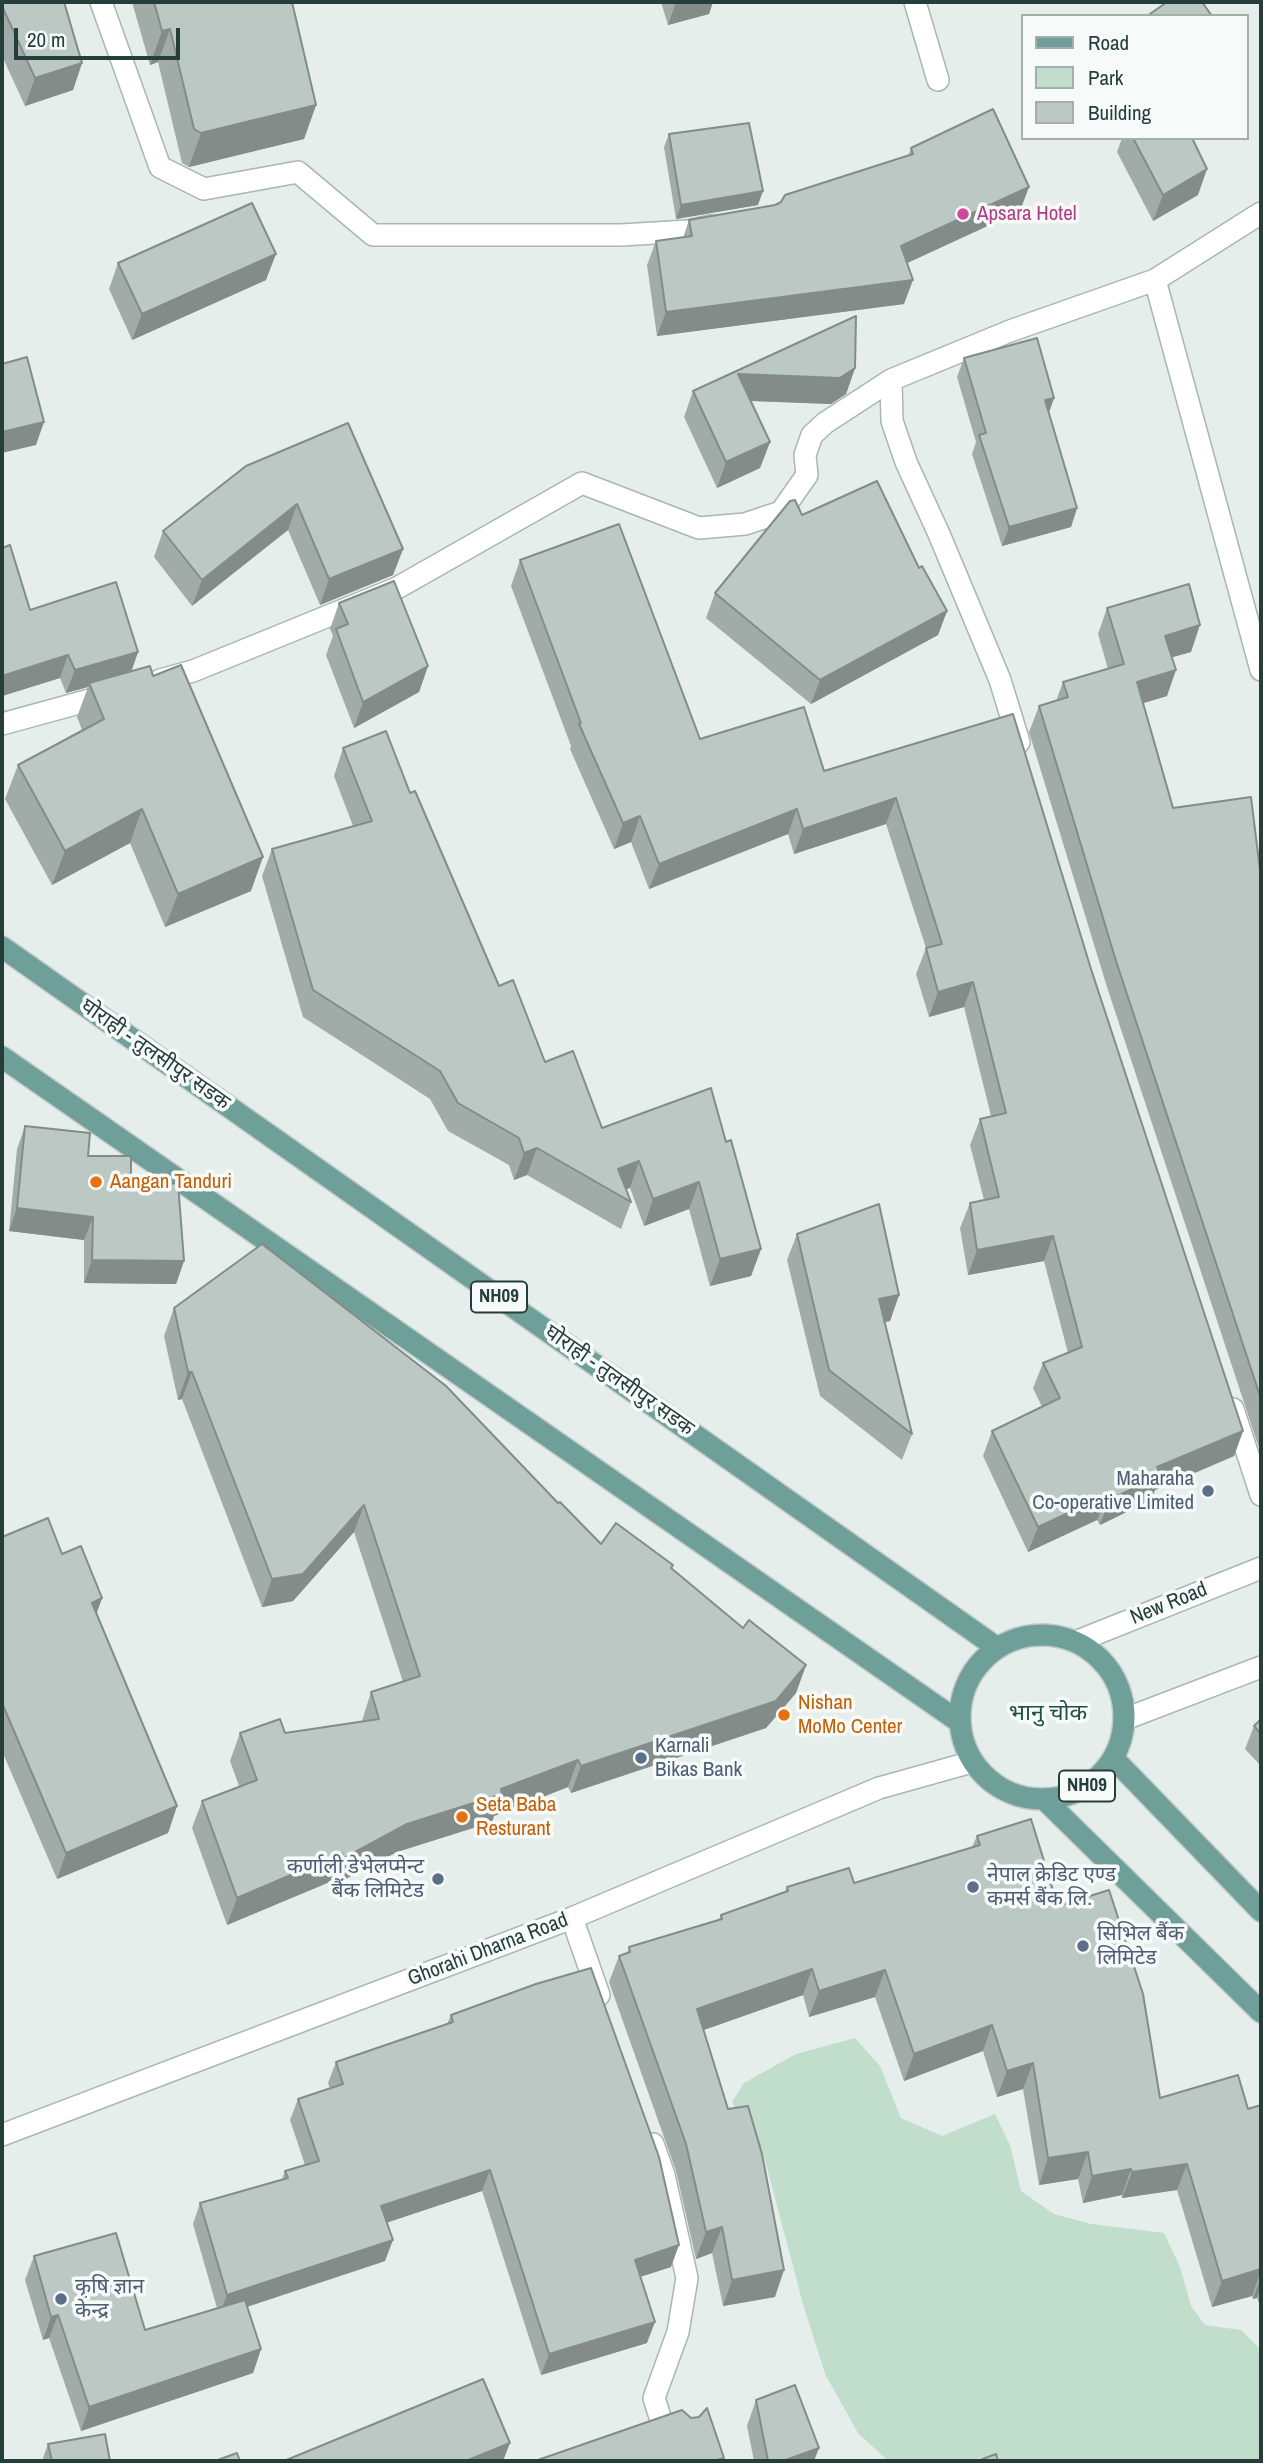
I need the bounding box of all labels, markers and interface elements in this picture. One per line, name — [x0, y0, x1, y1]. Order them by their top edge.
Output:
scale bar — [18, 14, 184, 58]
legend — [1021, 14, 1249, 140]
text: 20 m — [27, 25, 65, 54]
text: Road — [1088, 28, 1129, 57]
text: Park — [1088, 63, 1123, 92]
text: Building — [1088, 98, 1151, 127]
place label: Apsara Hotel — [977, 201, 1077, 227]
marker: Apsara Hotel — [955, 206, 971, 222]
street label: घोराही - तुलसीपुर सडक — [75, 994, 235, 1116]
place label: Aangan Tanduri — [110, 1169, 232, 1195]
marker: Aangan Tanduri — [88, 1174, 104, 1190]
road number: NH09 — [471, 1282, 527, 1312]
street label: घोराही - तुलसीपुर सडक — [539, 1320, 699, 1442]
place label: Maharaha Co-operative Limited — [1032, 1466, 1194, 1516]
marker: Maharaha Co-operative Limited — [1200, 1483, 1216, 1499]
street label: New Road — [1127, 1577, 1211, 1631]
place label: Nishan MoMo Center — [798, 1690, 902, 1740]
district label: भानु चोक — [1009, 1700, 1087, 1728]
marker: Nishan MoMo Center — [776, 1707, 792, 1723]
place label: Karnali Bikas Bank — [655, 1733, 742, 1783]
marker: Karnali Bikas Bank — [633, 1750, 649, 1766]
road number: NH09 — [1059, 1770, 1115, 1801]
place label: Seta Baba Resturant — [476, 1792, 556, 1842]
marker: Seta Baba Resturant — [454, 1809, 470, 1825]
place label: कर्णाली डेभेलप्मेन्ट बैंक लिमिटेड — [287, 1854, 424, 1904]
place label: नेपाल क्रेडिट एण्ड कमर्स बैंक लि. — [987, 1862, 1116, 1912]
marker: कर्णाली डेभेलप्मेन्ट बैंक लिमिटेड — [430, 1871, 446, 1887]
marker: नेपाल क्रेडिट एण्ड कमर्स बैंक लि. — [965, 1879, 981, 1895]
street label: Ghorahi Dharna Road — [404, 1908, 572, 1992]
place label: सिभिल बैंक लिमिटेड — [1097, 1921, 1184, 1971]
marker: सिभिल बैंक लिमिटेड — [1075, 1938, 1091, 1954]
place label: कृषि ज्ञान केन्द्र — [75, 2274, 144, 2324]
marker: कृषि ज्ञान केन्द्र — [53, 2291, 69, 2307]

